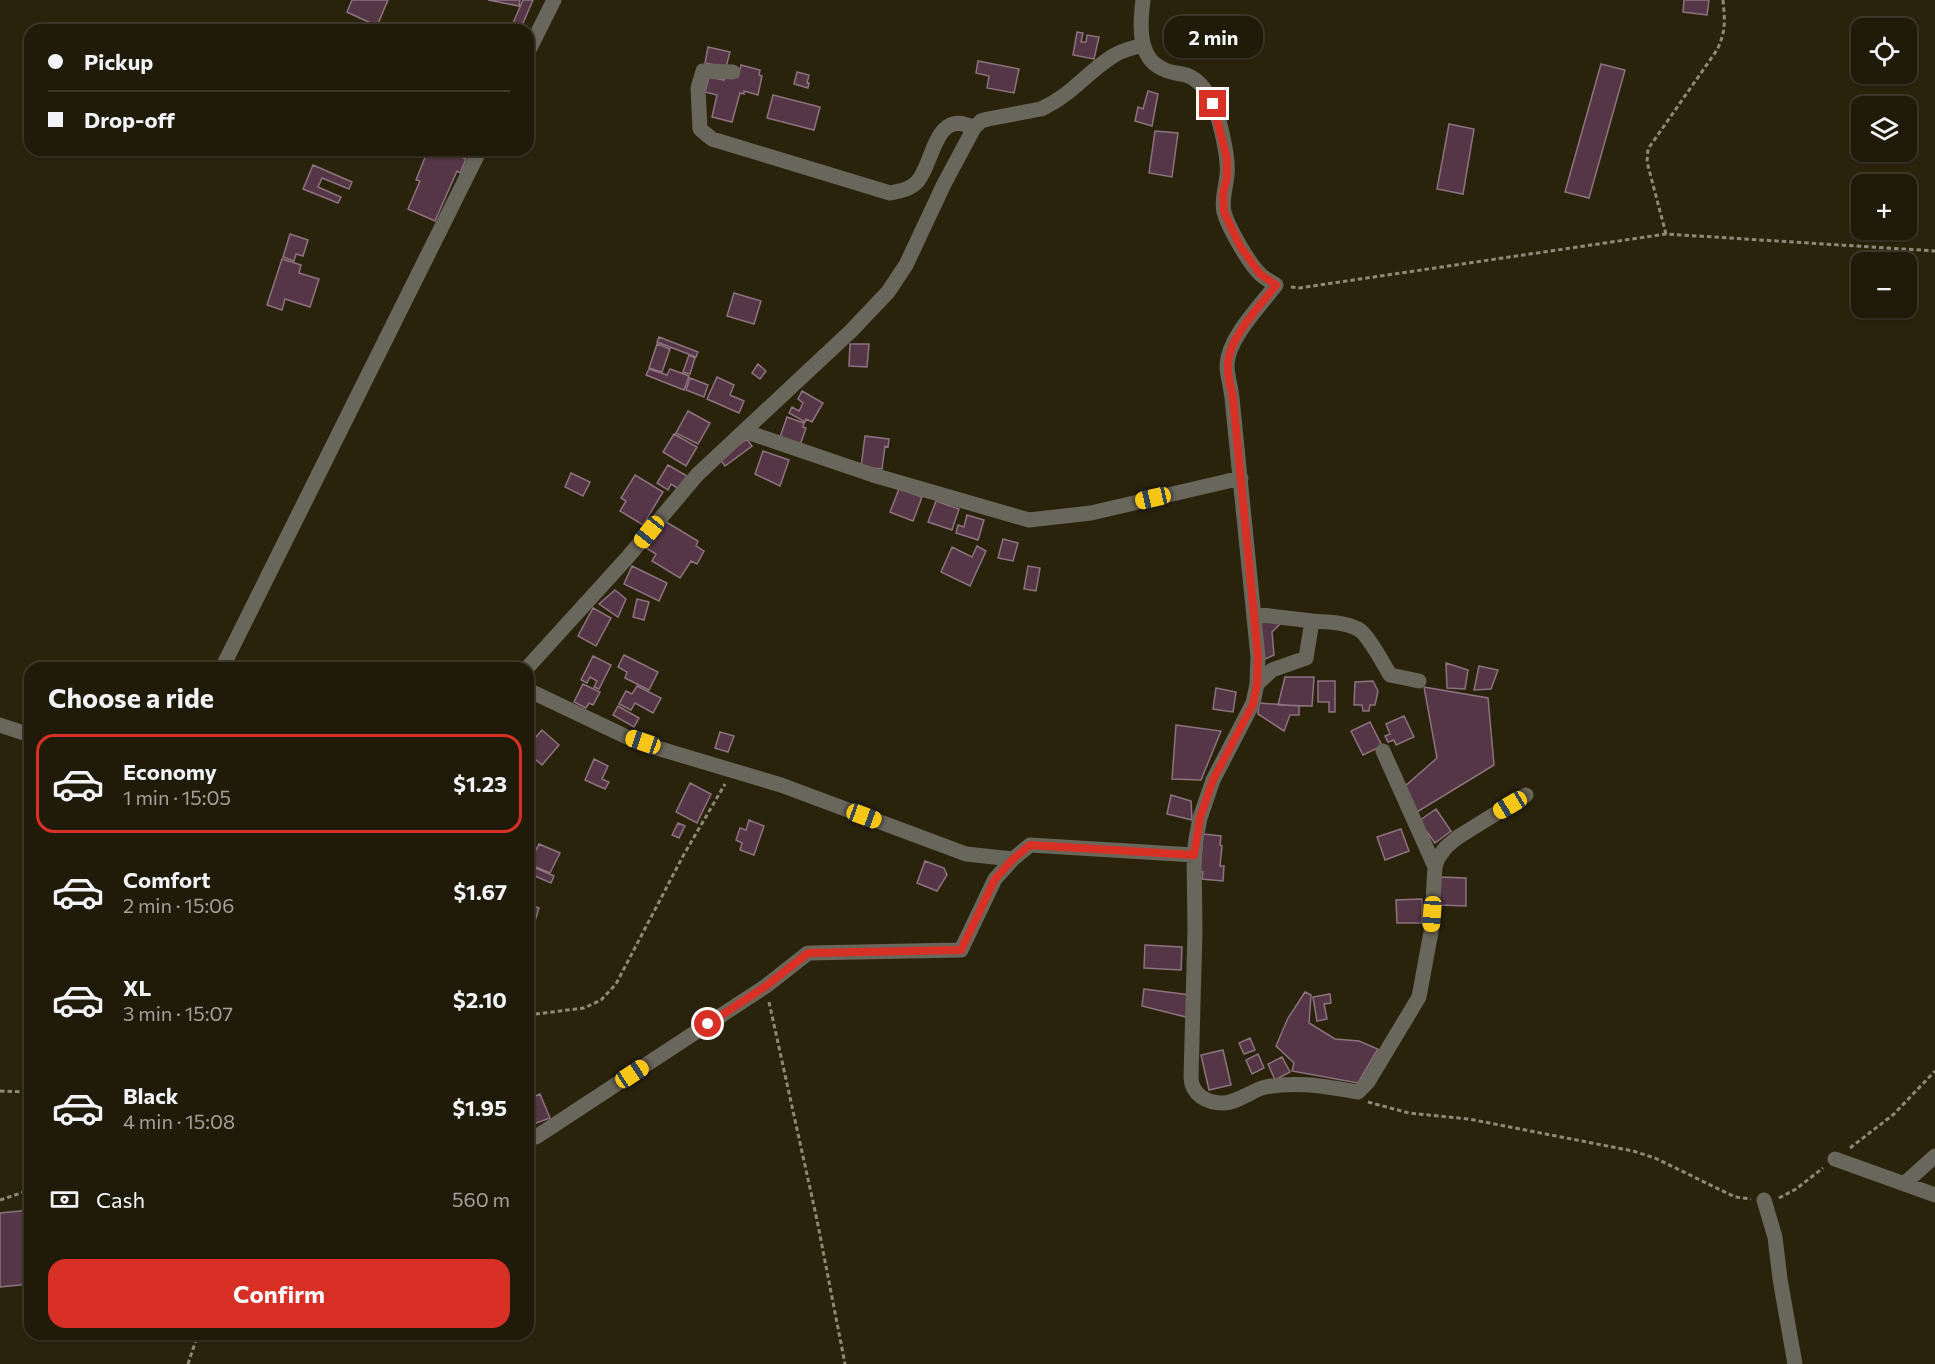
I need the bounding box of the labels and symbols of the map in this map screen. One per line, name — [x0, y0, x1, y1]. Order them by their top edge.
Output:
callout: 2 min — [1164, 17, 1262, 59]
route end — [1199, 90, 1226, 117]
car — [1133, 485, 1173, 511]
car — [631, 512, 667, 552]
car — [623, 728, 663, 756]
car — [1490, 788, 1530, 822]
car — [844, 801, 884, 831]
car — [1422, 895, 1442, 933]
route start — [694, 1010, 721, 1037]
car — [612, 1057, 652, 1091]

